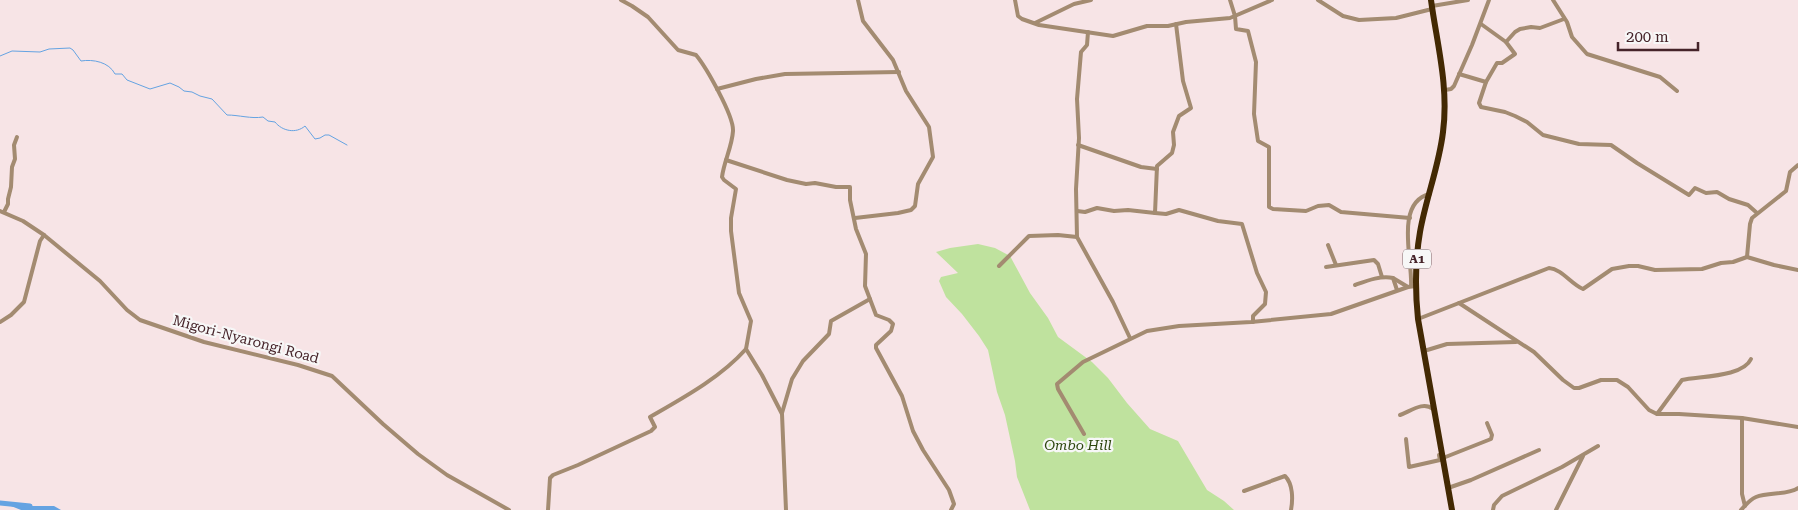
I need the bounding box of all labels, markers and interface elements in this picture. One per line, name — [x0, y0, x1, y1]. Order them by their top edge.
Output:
scale bar — [1618, 20, 1698, 52]
text: 200 m — [1626, 28, 1669, 46]
road number: A1 — [1403, 250, 1431, 268]
street label: Migori-Nyarongi Road — [171, 312, 321, 366]
park label: Ombo Hill — [1044, 437, 1112, 453]

